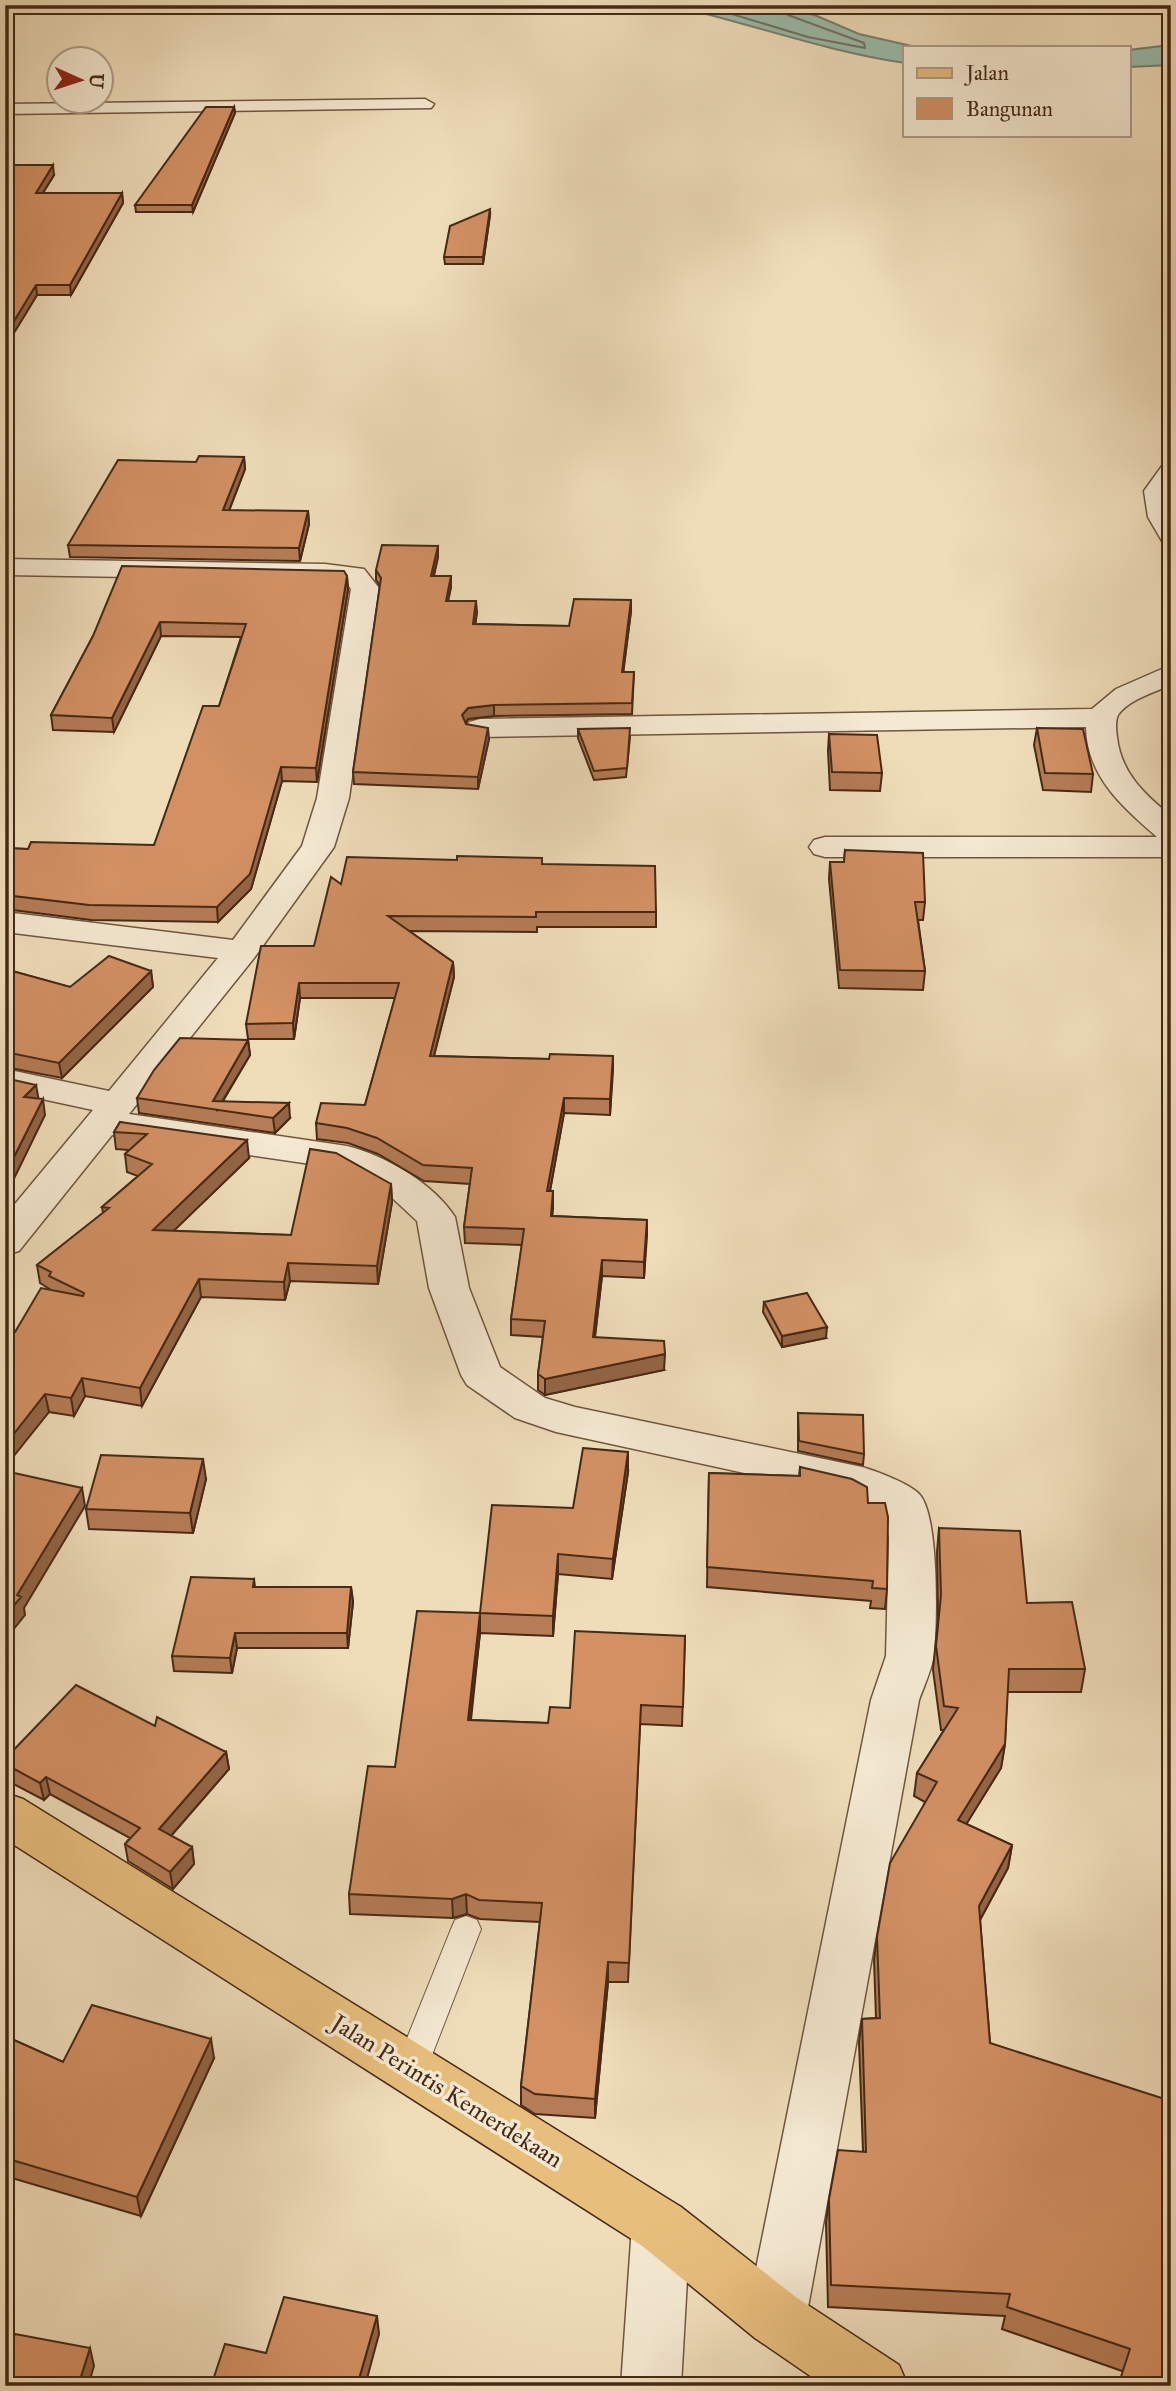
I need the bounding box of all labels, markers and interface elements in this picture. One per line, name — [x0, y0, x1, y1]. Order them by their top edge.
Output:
north arrow — [46, 46, 116, 116]
legend — [903, 46, 1130, 136]
text: Jalan — [964, 60, 1009, 86]
text: U — [85, 73, 108, 90]
text: Bangunan — [966, 96, 1053, 122]
street label: Jalan Perintis Kemerdekaan — [323, 2006, 568, 2174]

